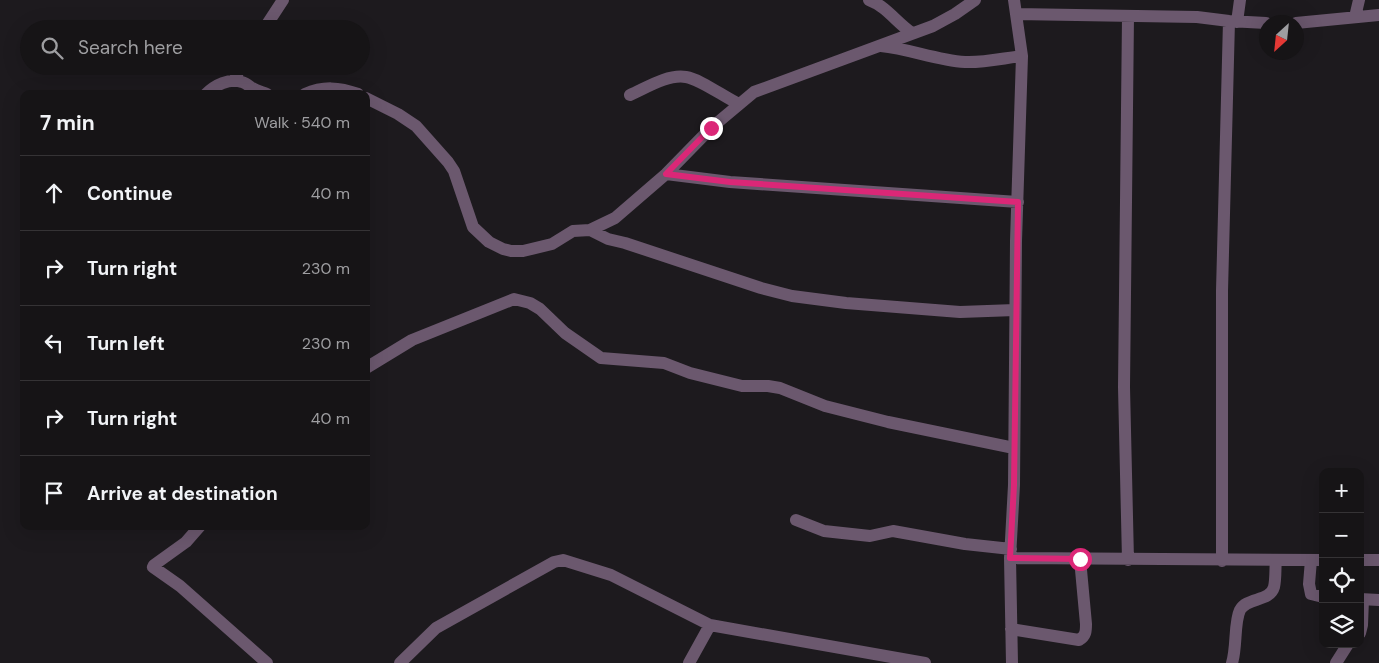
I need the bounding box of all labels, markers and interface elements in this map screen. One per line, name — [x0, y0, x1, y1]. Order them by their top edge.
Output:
north arrow — [1259, 15, 1304, 60]
search box — [20, 20, 370, 75]
icon: search — [38, 34, 66, 62]
text: Search here — [78, 35, 183, 60]
text: 7 min — [40, 109, 95, 137]
text: Walk · 540 m — [254, 112, 350, 133]
route end — [700, 117, 723, 140]
icon: ahead — [40, 179, 68, 207]
text: Continue — [87, 181, 173, 206]
text: 40 m — [311, 183, 350, 204]
icon: right — [40, 254, 68, 282]
text: Turn right — [87, 256, 177, 281]
text: 230 m — [302, 258, 350, 279]
icon: left — [40, 329, 68, 357]
text: Turn left — [87, 331, 165, 356]
text: 230 m — [302, 333, 350, 354]
icon: right — [40, 404, 68, 432]
text: Turn right — [87, 406, 177, 431]
text: 40 m — [311, 408, 350, 429]
map controls — [1319, 468, 1364, 648]
button: + — [1319, 468, 1364, 513]
icon: arrive — [40, 479, 68, 507]
text: Arrive at destination — [87, 481, 278, 506]
button: − — [1319, 513, 1364, 558]
route start — [1069, 548, 1092, 571]
button: locate — [1319, 558, 1364, 603]
button: layers — [1319, 603, 1364, 648]

